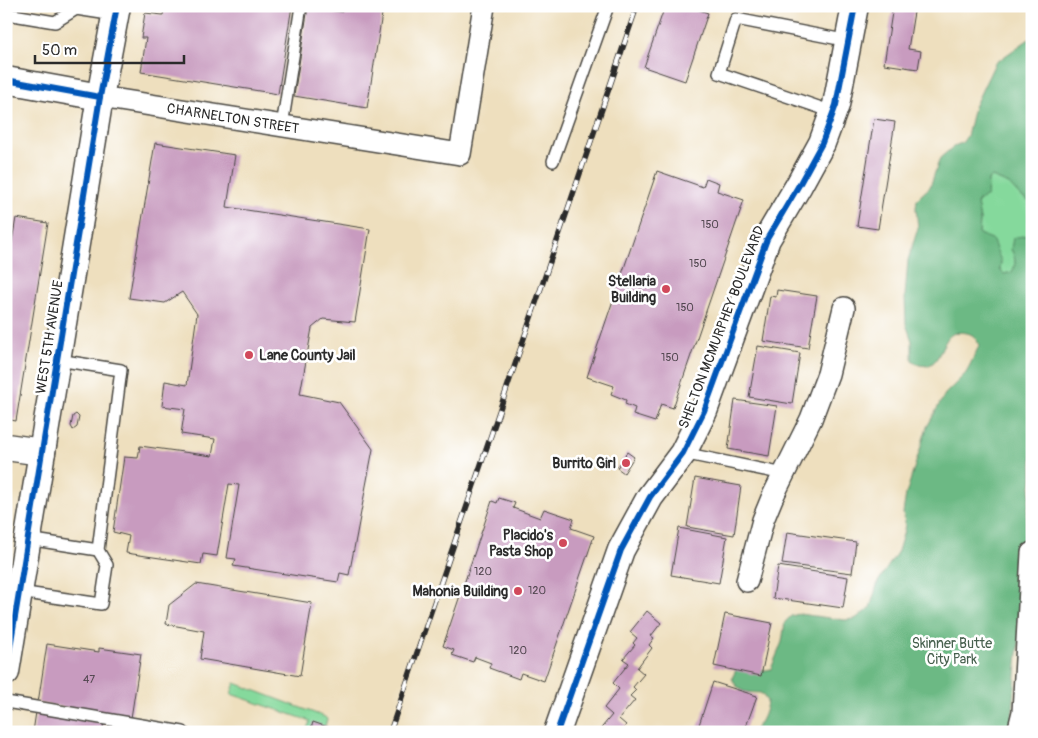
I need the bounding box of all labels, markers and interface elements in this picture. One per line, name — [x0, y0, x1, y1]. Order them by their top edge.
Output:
scale bar — [35, 32, 184, 64]
text: 50 m — [42, 41, 77, 60]
street label: CHARNELTON STREET — [166, 100, 301, 137]
house number: 150 — [701, 218, 719, 231]
street label: SHELTON MCMURPHEY BOULEVARD — [675, 223, 768, 431]
house number: 150 — [689, 257, 707, 270]
place label: Stellaria Building — [608, 273, 656, 306]
street label: WEST 5TH AVENUE — [32, 279, 67, 395]
marker: Stellaria Building — [660, 283, 672, 295]
house number: 150 — [676, 301, 694, 314]
place label: Lane County Jail — [259, 347, 356, 364]
marker: Lane County Jail — [243, 349, 255, 361]
house number: 150 — [661, 351, 679, 364]
place label: Burrito Girl — [552, 455, 616, 472]
marker: Burrito Girl — [620, 457, 632, 469]
place label: Placido's Pasta Shop — [489, 527, 554, 560]
marker: Placido's Pasta Shop — [557, 537, 569, 549]
house number: 120 — [474, 565, 492, 578]
place label: Mahonia Building — [413, 583, 508, 600]
house number: 120 — [528, 584, 546, 597]
marker: Mahonia Building — [512, 585, 524, 597]
park label: Skinner Butte City Park — [912, 635, 992, 668]
house number: 120 — [509, 644, 527, 657]
house number: 47 — [83, 673, 95, 686]

